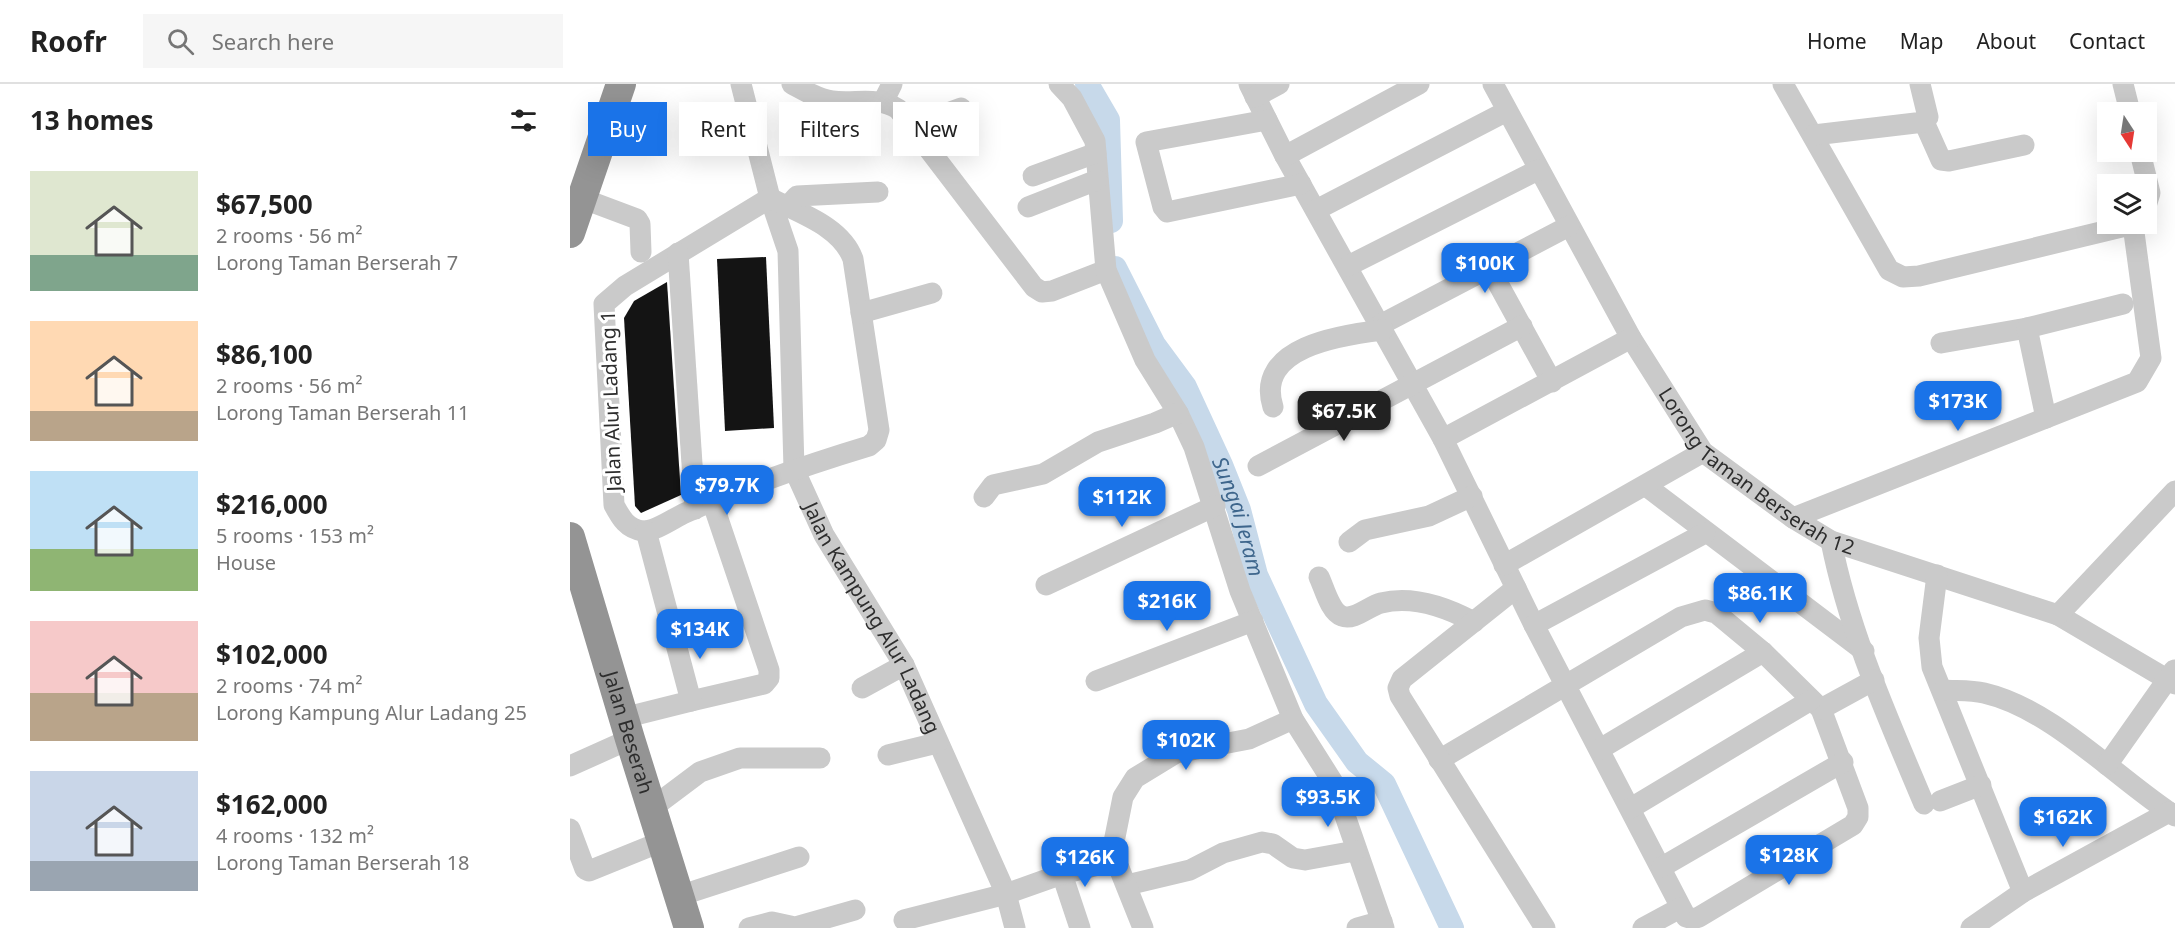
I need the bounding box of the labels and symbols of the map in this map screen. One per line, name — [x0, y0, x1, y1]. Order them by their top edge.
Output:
north arrow — [2097, 102, 2157, 162]
pin: $100K — [1443, 243, 1527, 294]
street label: Jalan Alur Ladang 1 — [594, 310, 627, 494]
pin: $173K — [1916, 381, 2000, 432]
street label: Lorong Taman Berserah 12 — [1653, 382, 1858, 561]
pin: $67.5K — [1295, 391, 1393, 442]
water label: Sungai Jeram — [1206, 452, 1271, 579]
pin: $79.7K — [678, 465, 776, 516]
pin: $112K — [1080, 477, 1164, 528]
street label: Jalan Kampung Alur Ladang — [797, 496, 947, 738]
pin: $86.1K — [1711, 573, 1809, 624]
pin: $216K — [1125, 581, 1209, 632]
pin: $134K — [658, 609, 742, 660]
street label: Jalan Beserah — [597, 666, 660, 797]
pin: $102K — [1144, 720, 1228, 771]
pin: $93.5K — [1279, 777, 1377, 828]
pin: $162K — [2021, 797, 2105, 848]
pin: $128K — [1747, 835, 1831, 886]
pin: $126K — [1043, 837, 1127, 888]

